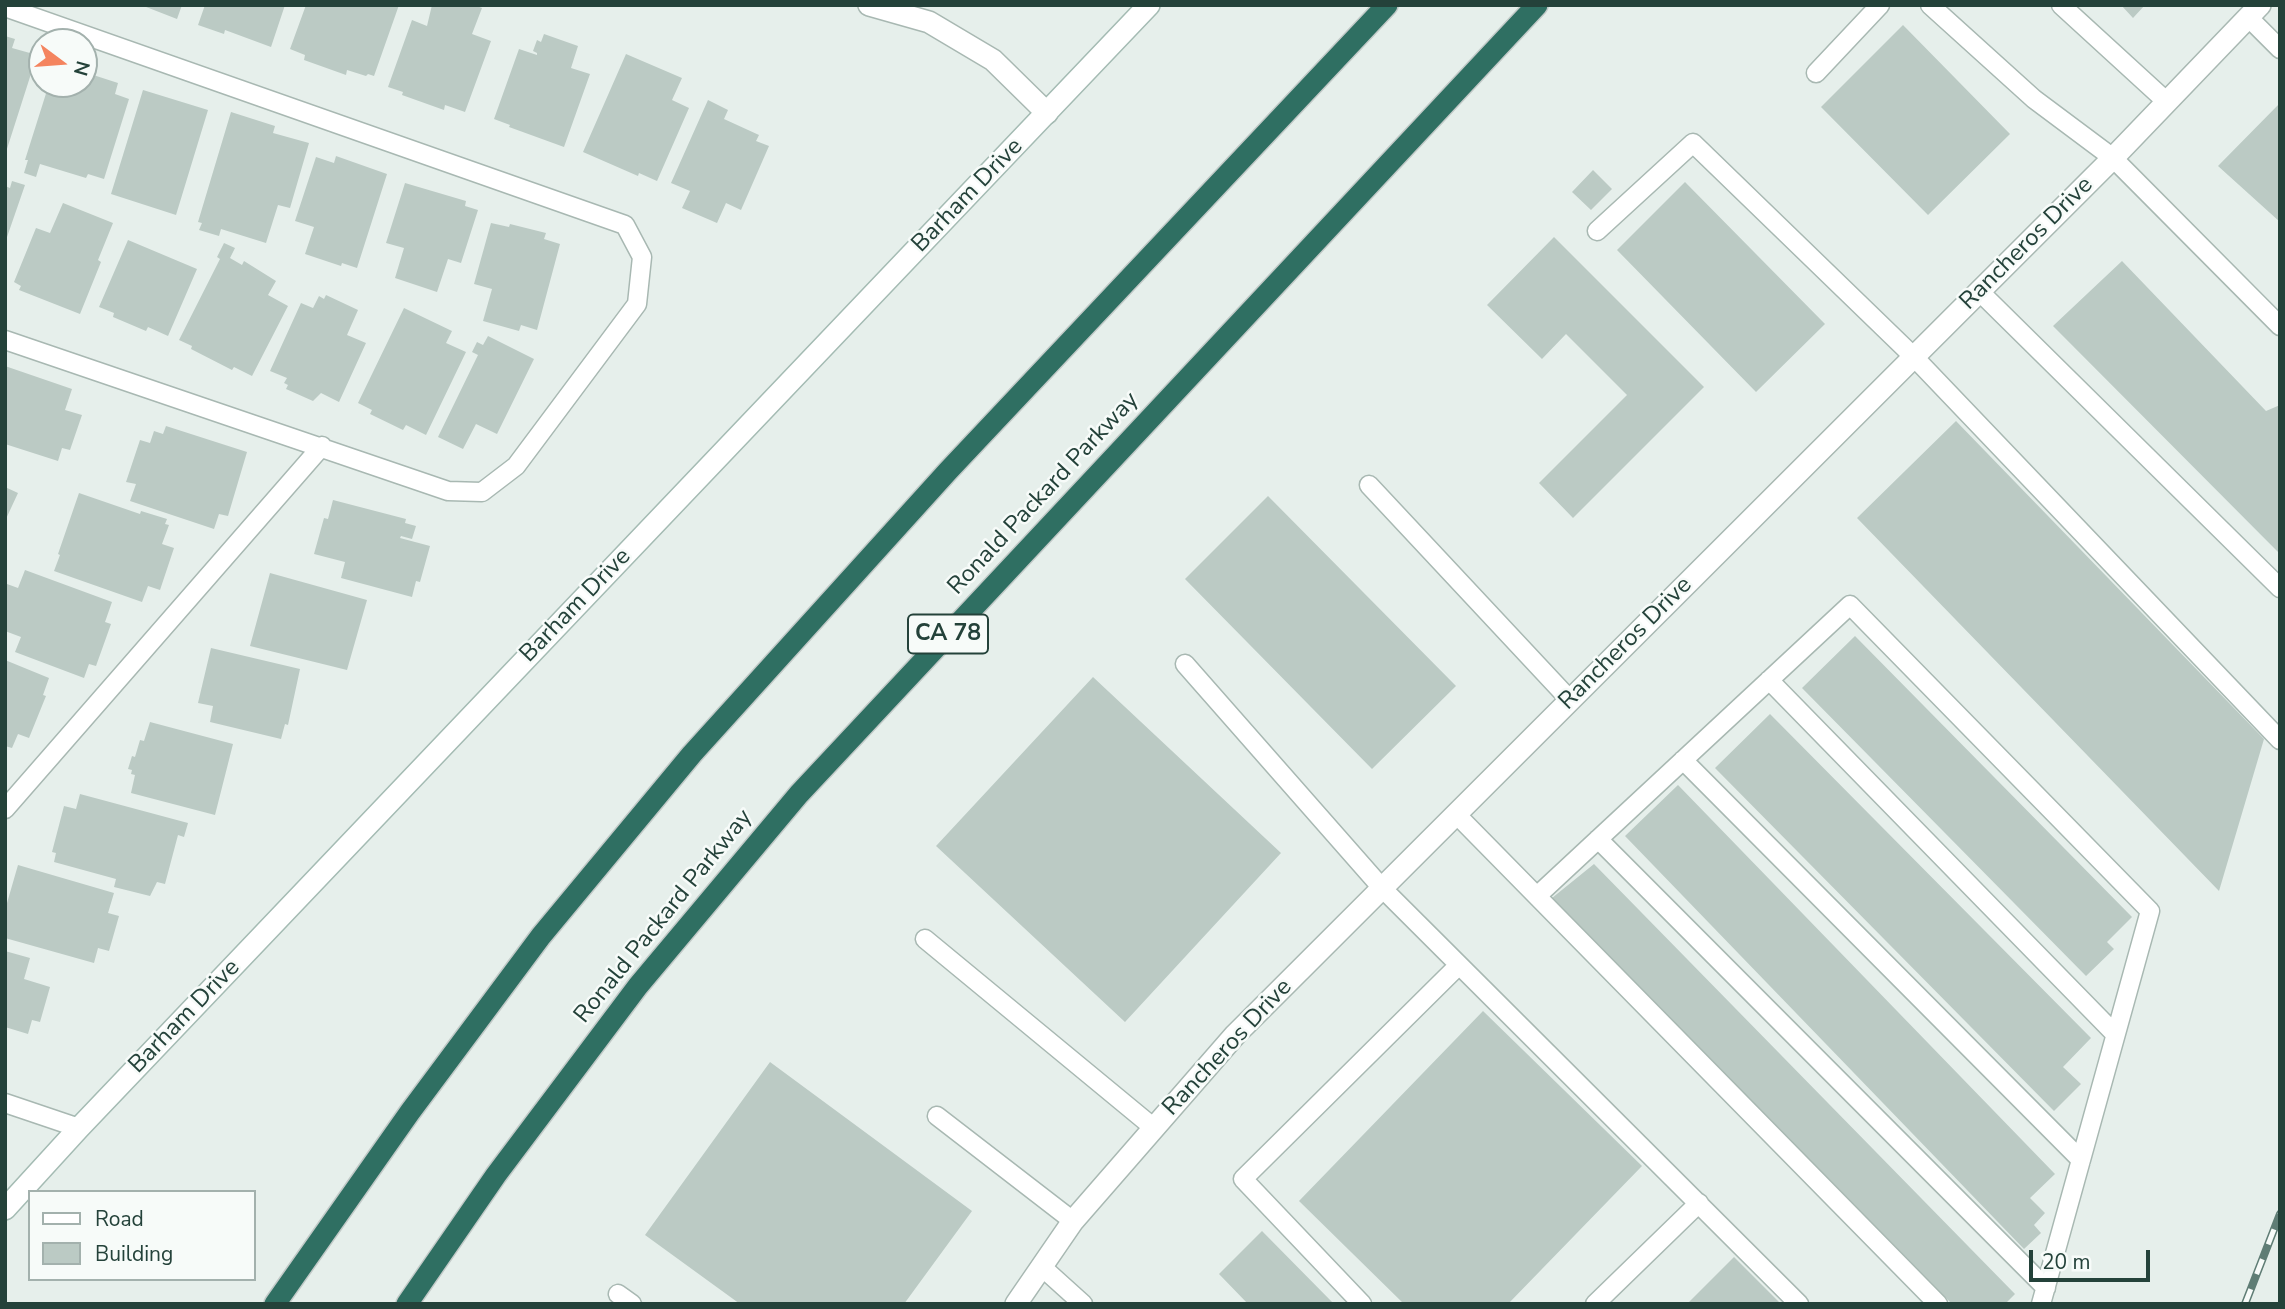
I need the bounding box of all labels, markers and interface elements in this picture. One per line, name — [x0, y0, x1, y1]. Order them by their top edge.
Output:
north arrow — [28, 28, 98, 98]
text: N — [67, 58, 96, 79]
street label: Barham Drive — [906, 133, 1030, 259]
street label: Rancheros Drive — [1954, 171, 2100, 317]
street label: Ronald Packard Parkway — [943, 387, 1145, 601]
street label: Barham Drive — [514, 543, 638, 669]
street label: Rancheros Drive — [1553, 571, 1699, 717]
road number: CA 78 — [908, 614, 988, 654]
street label: Ronald Packard Parkway — [569, 804, 759, 1030]
street label: Barham Drive — [123, 954, 247, 1080]
street label: Rancheros Drive — [1157, 974, 1299, 1122]
legend — [28, 1190, 256, 1281]
text: Road — [95, 1205, 144, 1233]
scale bar — [2033, 1236, 2154, 1280]
text: Building — [95, 1240, 173, 1268]
text: 20 m — [2042, 1248, 2091, 1276]

